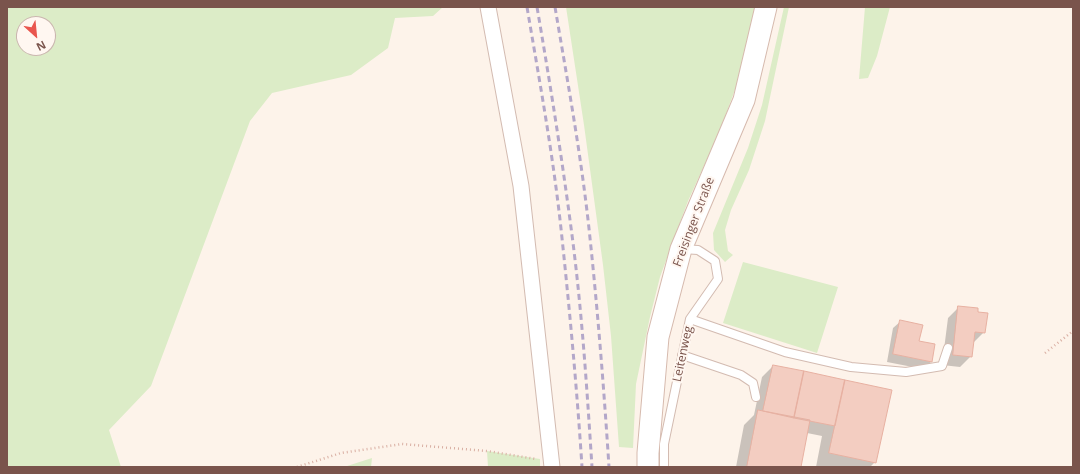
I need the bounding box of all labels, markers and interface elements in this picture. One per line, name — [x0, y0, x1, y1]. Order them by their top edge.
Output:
north arrow — [16, 16, 56, 56]
text: N — [34, 38, 49, 55]
street label: Freisinger Straße — [670, 175, 718, 269]
street label: Leitenweg — [670, 325, 696, 383]

